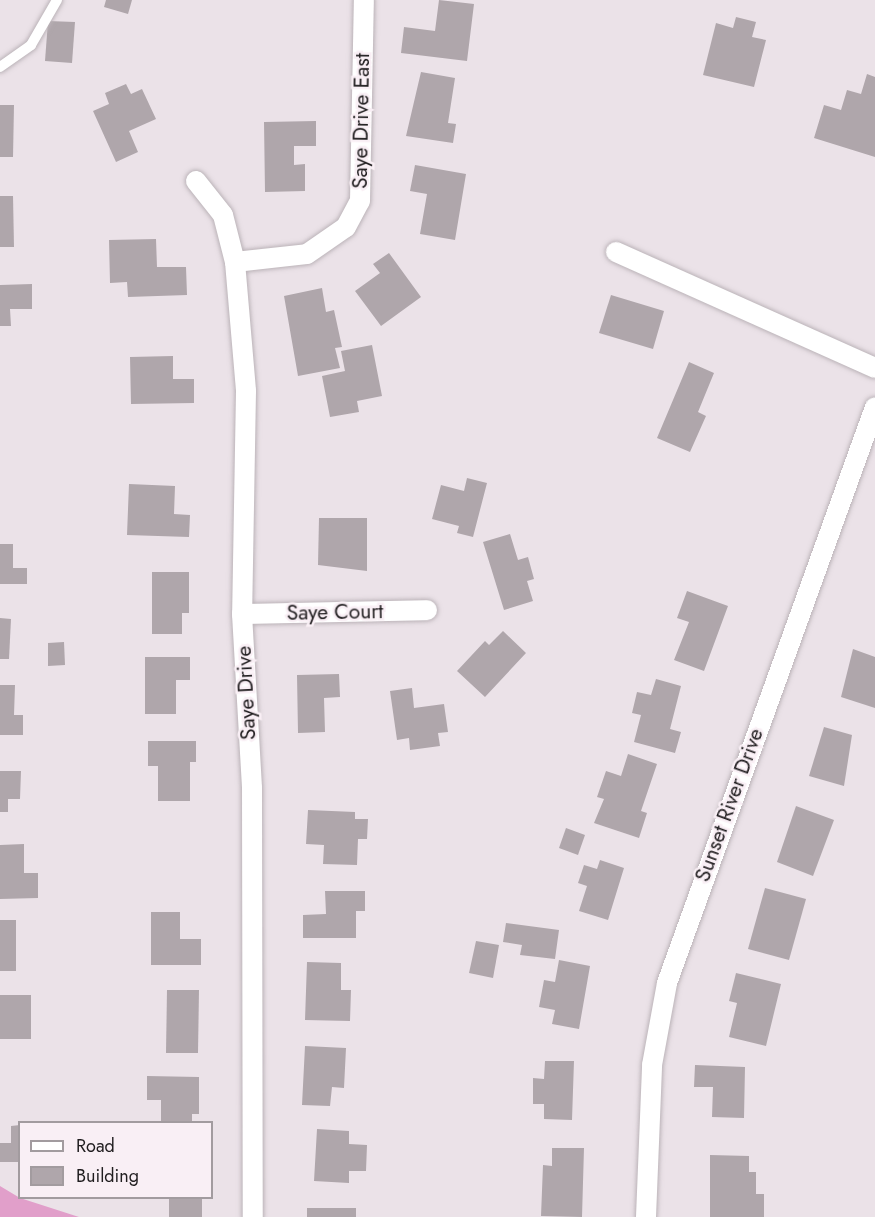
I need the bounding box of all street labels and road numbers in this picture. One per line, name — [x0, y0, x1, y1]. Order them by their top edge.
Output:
street label: Saye Drive East — [347, 53, 375, 189]
street label: Saye Court — [286, 599, 384, 625]
street label: Saye Drive — [231, 645, 261, 741]
street label: Sunset River Drive — [690, 725, 768, 885]

